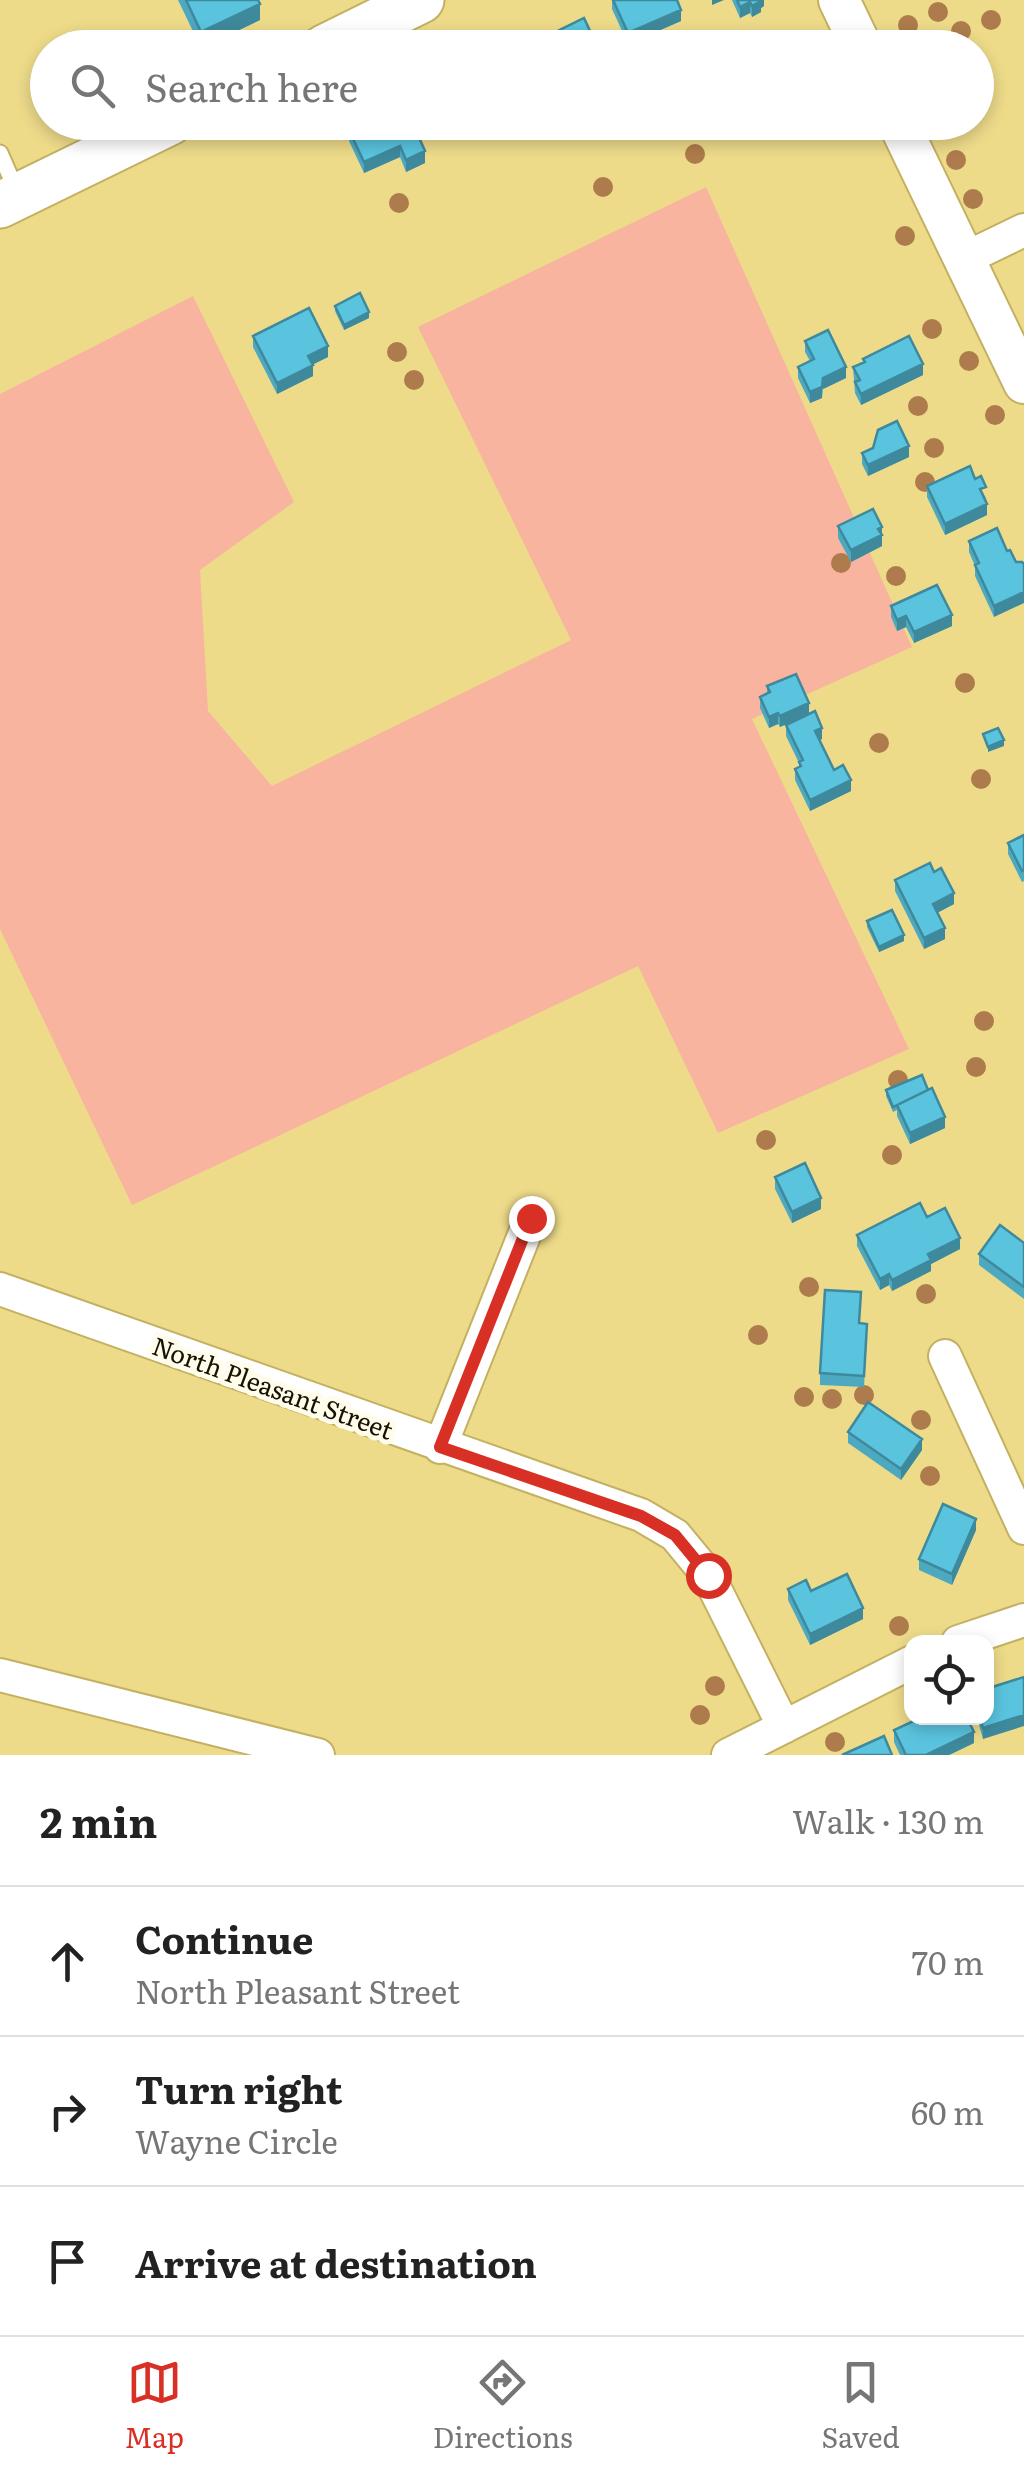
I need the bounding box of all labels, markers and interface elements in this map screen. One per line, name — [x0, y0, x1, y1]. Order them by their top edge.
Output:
search box — [30, 30, 994, 140]
text: Search here — [145, 57, 358, 114]
icon: search — [65, 58, 120, 113]
route end — [509, 1196, 555, 1242]
street label: North Pleasant Street — [147, 1326, 399, 1448]
route start — [686, 1553, 732, 1599]
map controls — [904, 1635, 994, 1725]
button: locate — [904, 1635, 994, 1725]
text: 2 min — [40, 1789, 157, 1851]
text: Walk · 130 m — [792, 1796, 984, 1844]
text: Continue — [135, 1909, 313, 1966]
icon: ahead — [40, 1934, 95, 1989]
text: 70 m — [912, 1937, 984, 1985]
text: North Pleasant Street — [135, 1966, 460, 2014]
text: Turn right — [135, 2059, 342, 2116]
icon: right — [40, 2084, 95, 2139]
text: 60 m — [911, 2087, 984, 2135]
text: Wayne Circle — [135, 2116, 338, 2164]
text: Arrive at destination — [135, 2233, 537, 2290]
icon: arrive — [40, 2234, 95, 2289]
tab: Map — [124, 2355, 184, 2457]
tab: Directions — [433, 2355, 573, 2457]
tab: Saved — [822, 2355, 900, 2457]

